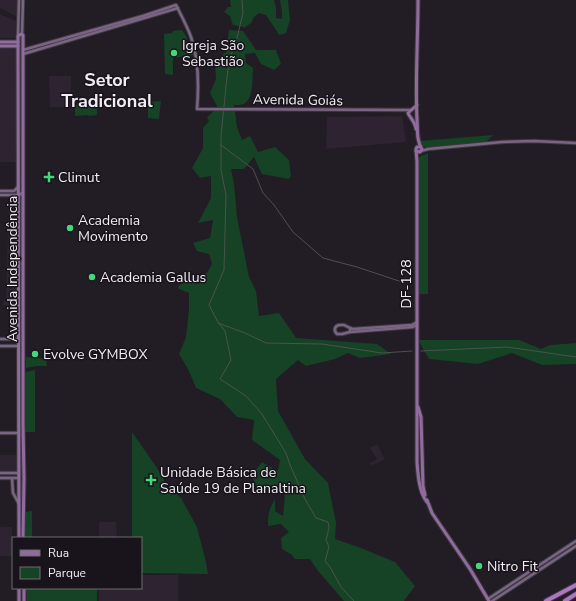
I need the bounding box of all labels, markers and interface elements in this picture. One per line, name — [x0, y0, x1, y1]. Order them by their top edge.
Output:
place label: Igreja São Sebastião — [182, 36, 245, 71]
marker: Igreja São Sebastião — [169, 48, 179, 58]
district label: Setor Tradicional — [61, 68, 153, 113]
street label: Avenida Goiás — [253, 90, 343, 110]
place label: Climut — [58, 168, 100, 187]
marker: Climut — [43, 171, 55, 183]
street label: Avenida Independência — [3, 196, 22, 342]
place label: Academia Movimento — [78, 211, 148, 246]
marker: Academia Movimento — [65, 223, 75, 233]
street label: DF-128 — [397, 259, 416, 309]
place label: Academia Gallus — [100, 268, 207, 287]
marker: Academia Gallus — [87, 272, 97, 282]
place label: Evolve GYMBOX — [43, 345, 148, 364]
marker: Evolve GYMBOX — [30, 349, 40, 359]
place label: Unidade Básica de Saúde 19 de Planaltina — [160, 463, 306, 498]
marker: Unidade Básica de Saúde 19 de Planaltina — [145, 474, 157, 486]
legend — [12, 537, 142, 589]
text: Rua — [48, 545, 69, 561]
place label: Nitro Fit — [487, 557, 538, 576]
marker: Nitro Fit — [474, 561, 484, 571]
text: Parque — [48, 565, 86, 581]

